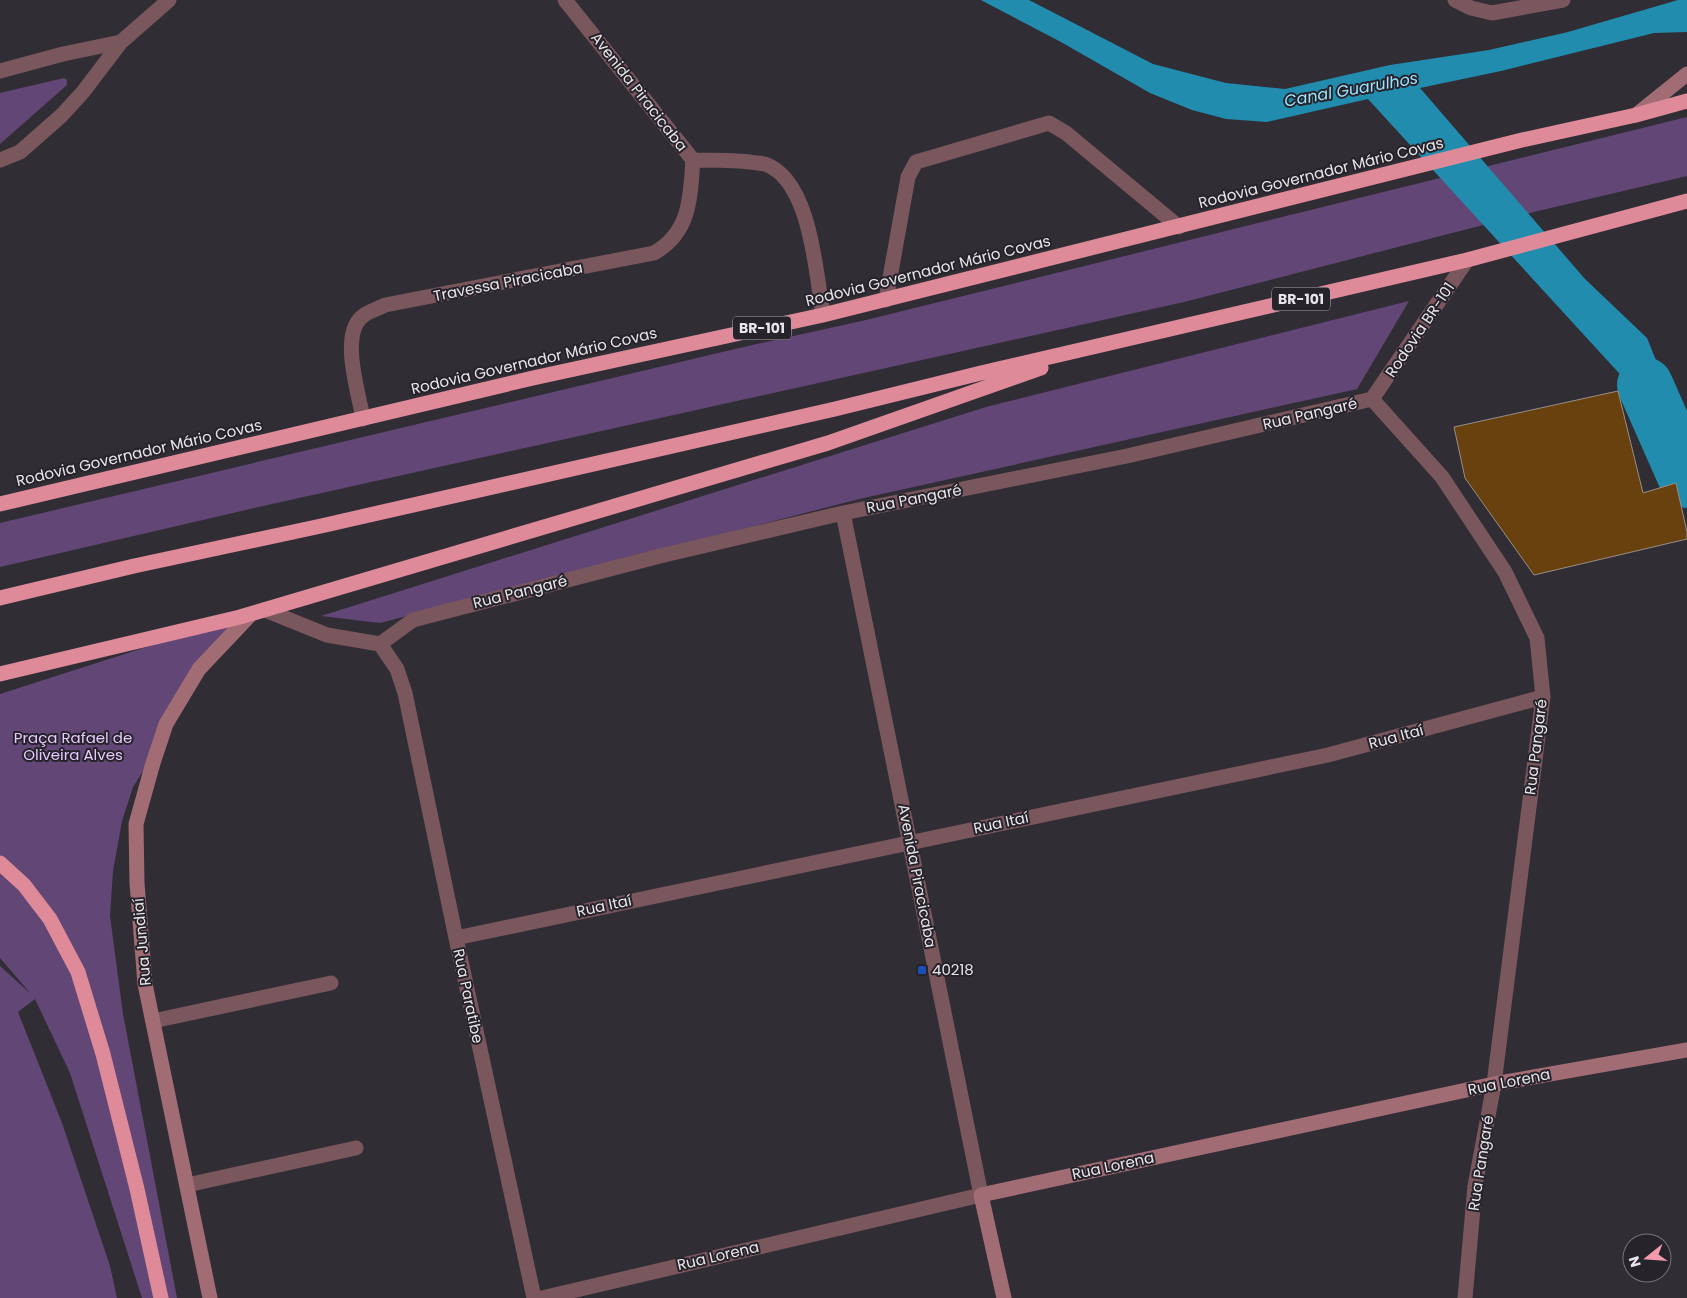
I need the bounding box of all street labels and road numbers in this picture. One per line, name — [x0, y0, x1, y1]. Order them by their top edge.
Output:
street label: Avenida Piracicaba — [586, 28, 693, 156]
street label: Rodovia Governador Mário Covas — [1196, 132, 1446, 213]
street label: Rodovia Governador Mário Covas — [803, 230, 1053, 311]
street label: Travessa Piracicaba — [431, 257, 584, 306]
street label: Rodovia BR-101 — [1380, 278, 1459, 381]
road number: BR-101 — [1272, 288, 1330, 310]
road number: BR-101 — [733, 316, 791, 339]
street label: Rodovia Governador Mário Covas — [409, 322, 659, 399]
street label: Rua Pangaré — [1261, 392, 1359, 435]
street label: Rodovia Governador Mário Covas — [14, 414, 264, 491]
street label: Rua Pangaré — [865, 479, 963, 518]
street label: Rua Pangaré — [471, 570, 569, 613]
street label: Rua Pangaré — [1519, 698, 1552, 796]
street label: Rua Itaí — [1366, 719, 1426, 754]
street label: Avenida Piracicaba — [893, 802, 942, 949]
street label: Rua Itaí — [971, 806, 1031, 839]
street label: Rua Itaí — [574, 889, 634, 922]
street label: Rua Jundiaí — [127, 897, 156, 987]
street label: Rua Paratibe — [448, 947, 489, 1045]
street label: Rua Lorena — [1466, 1063, 1552, 1100]
street label: Rua Pangaré — [1463, 1114, 1498, 1212]
street label: Rua Lorena — [1070, 1147, 1156, 1184]
street label: Rua Lorena — [675, 1236, 761, 1275]

